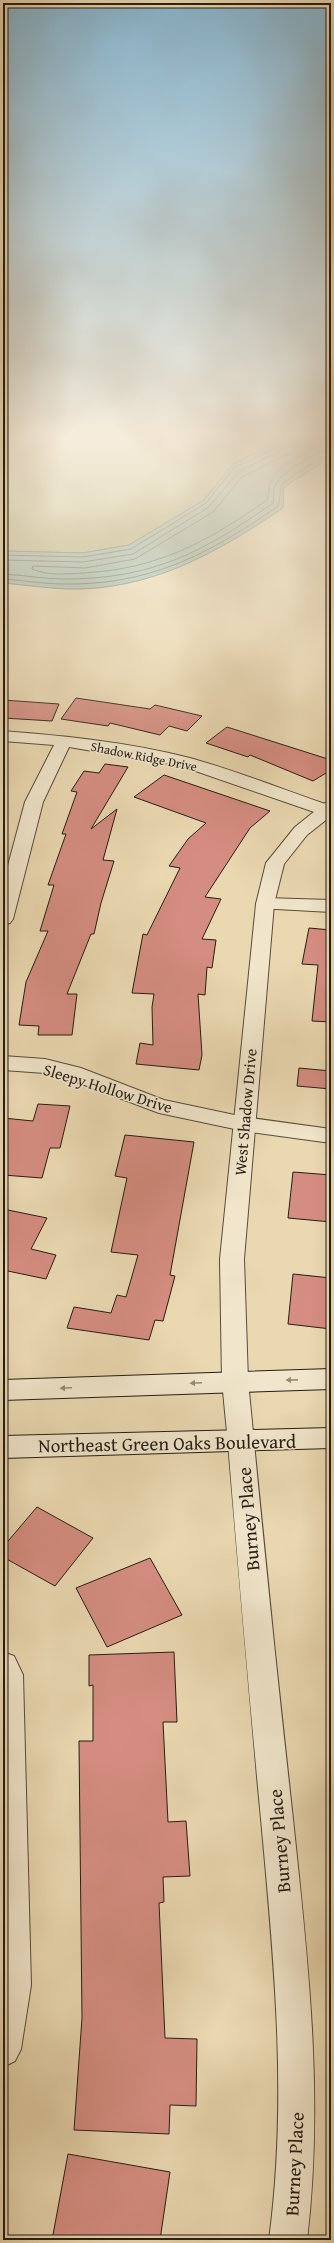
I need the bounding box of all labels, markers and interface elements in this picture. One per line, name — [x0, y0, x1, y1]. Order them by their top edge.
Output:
street label: Shadow Ridge Drive — [89, 737, 199, 776]
street label: West Shadow Drive — [227, 1047, 263, 1177]
street label: Sleepy Hollow Drive — [40, 1057, 176, 1119]
one-way arrow — [285, 1377, 298, 1383]
one-way arrow — [189, 1380, 202, 1386]
one-way arrow — [60, 1384, 72, 1391]
street label: Northeast Green Oaks Boulevard — [38, 1427, 297, 1459]
street label: Burney Place — [230, 1466, 266, 1572]
street label: Burney Place — [261, 1788, 297, 1894]
street label: Burney Place — [277, 2111, 311, 2217]

